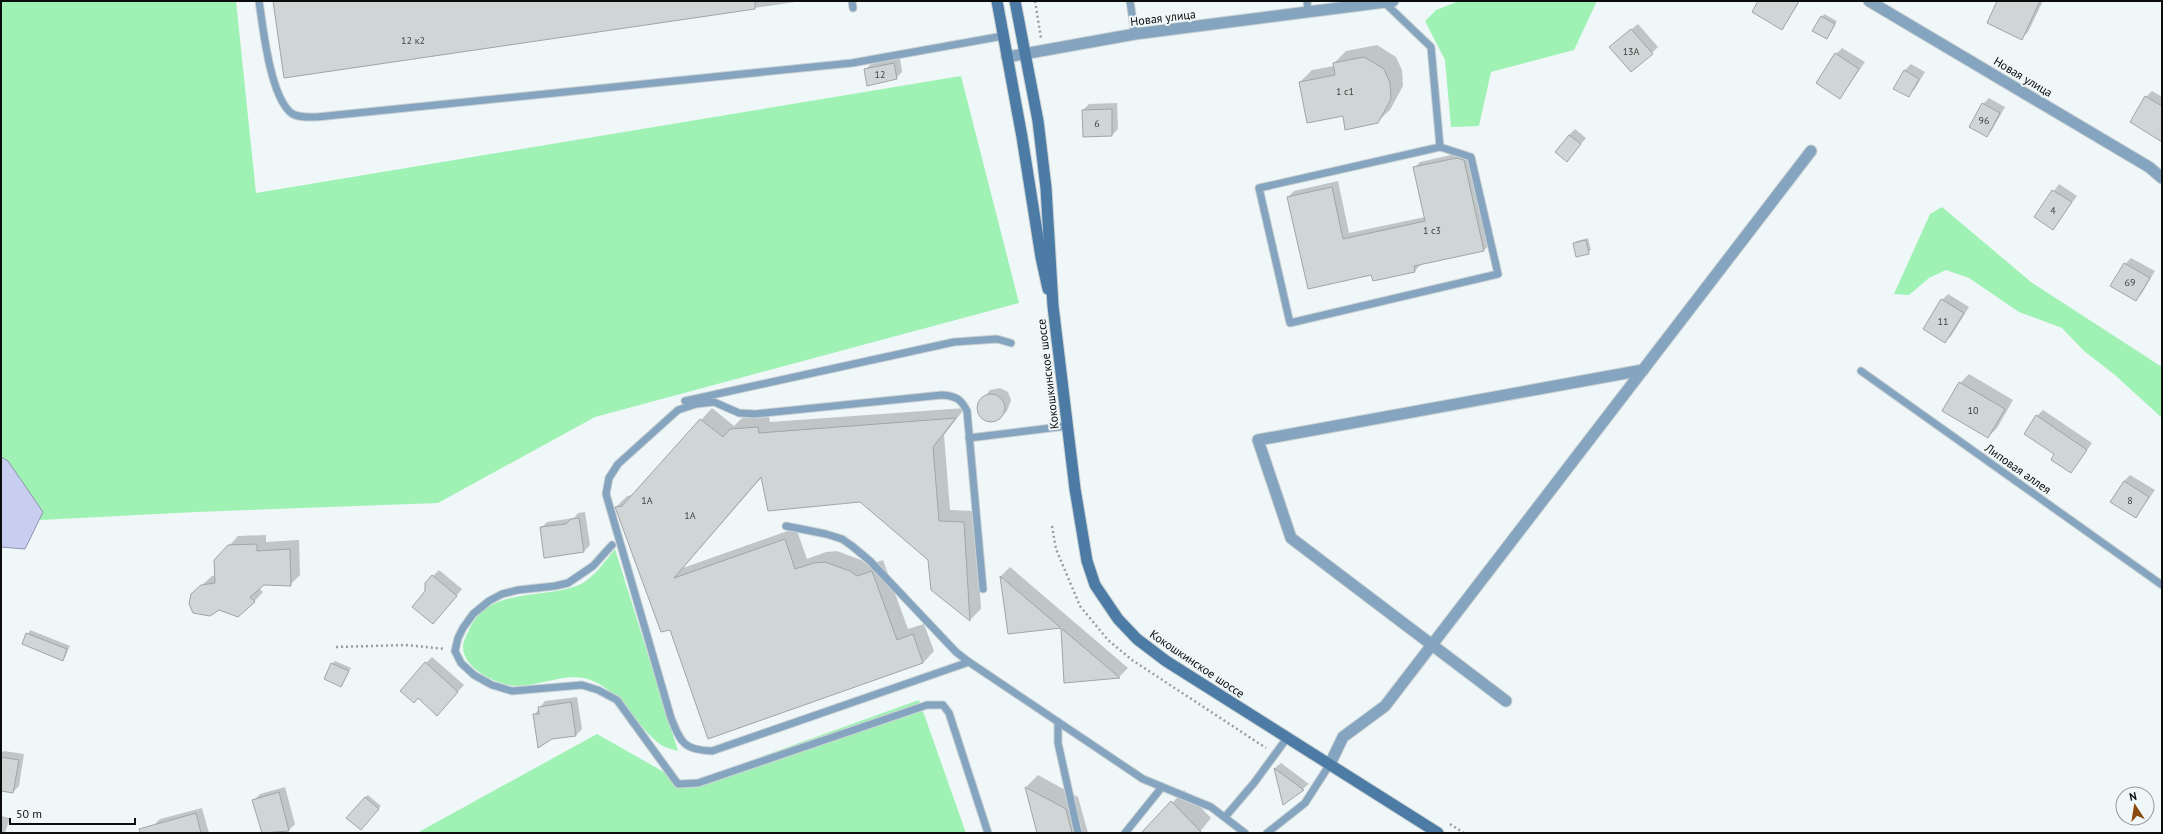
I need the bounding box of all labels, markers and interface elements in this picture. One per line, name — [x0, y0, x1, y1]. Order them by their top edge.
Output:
street label: Новая улица — [1129, 6, 1197, 29]
house number: 12 к2 — [401, 34, 425, 47]
house number: 13А — [1623, 45, 1640, 58]
street label: Новая улица — [1991, 53, 2055, 100]
house number: 12 — [875, 68, 885, 81]
house number: 1 с1 — [1336, 85, 1354, 98]
house number: 96 — [1979, 114, 1989, 127]
house number: 6 — [1094, 117, 1100, 130]
house number: 4 — [2050, 204, 2056, 217]
house number: 1 с3 — [1423, 224, 1441, 237]
house number: 69 — [2125, 276, 2135, 289]
house number: 11 — [1938, 315, 1948, 328]
street label: Кокошкинское шоссе — [1033, 318, 1062, 430]
house number: 10 — [1968, 404, 1979, 417]
street label: Липовая аллея — [1981, 440, 2054, 497]
house number: 1А — [641, 494, 653, 507]
house number: 8 — [2127, 494, 2133, 507]
house number: 1А — [684, 509, 696, 522]
street label: Кокошкинское шоссе — [1147, 626, 1247, 701]
north arrow — [2115, 786, 2155, 826]
text: N — [2128, 789, 2138, 804]
scale bar — [10, 800, 135, 826]
text: 50 m — [16, 806, 42, 821]

